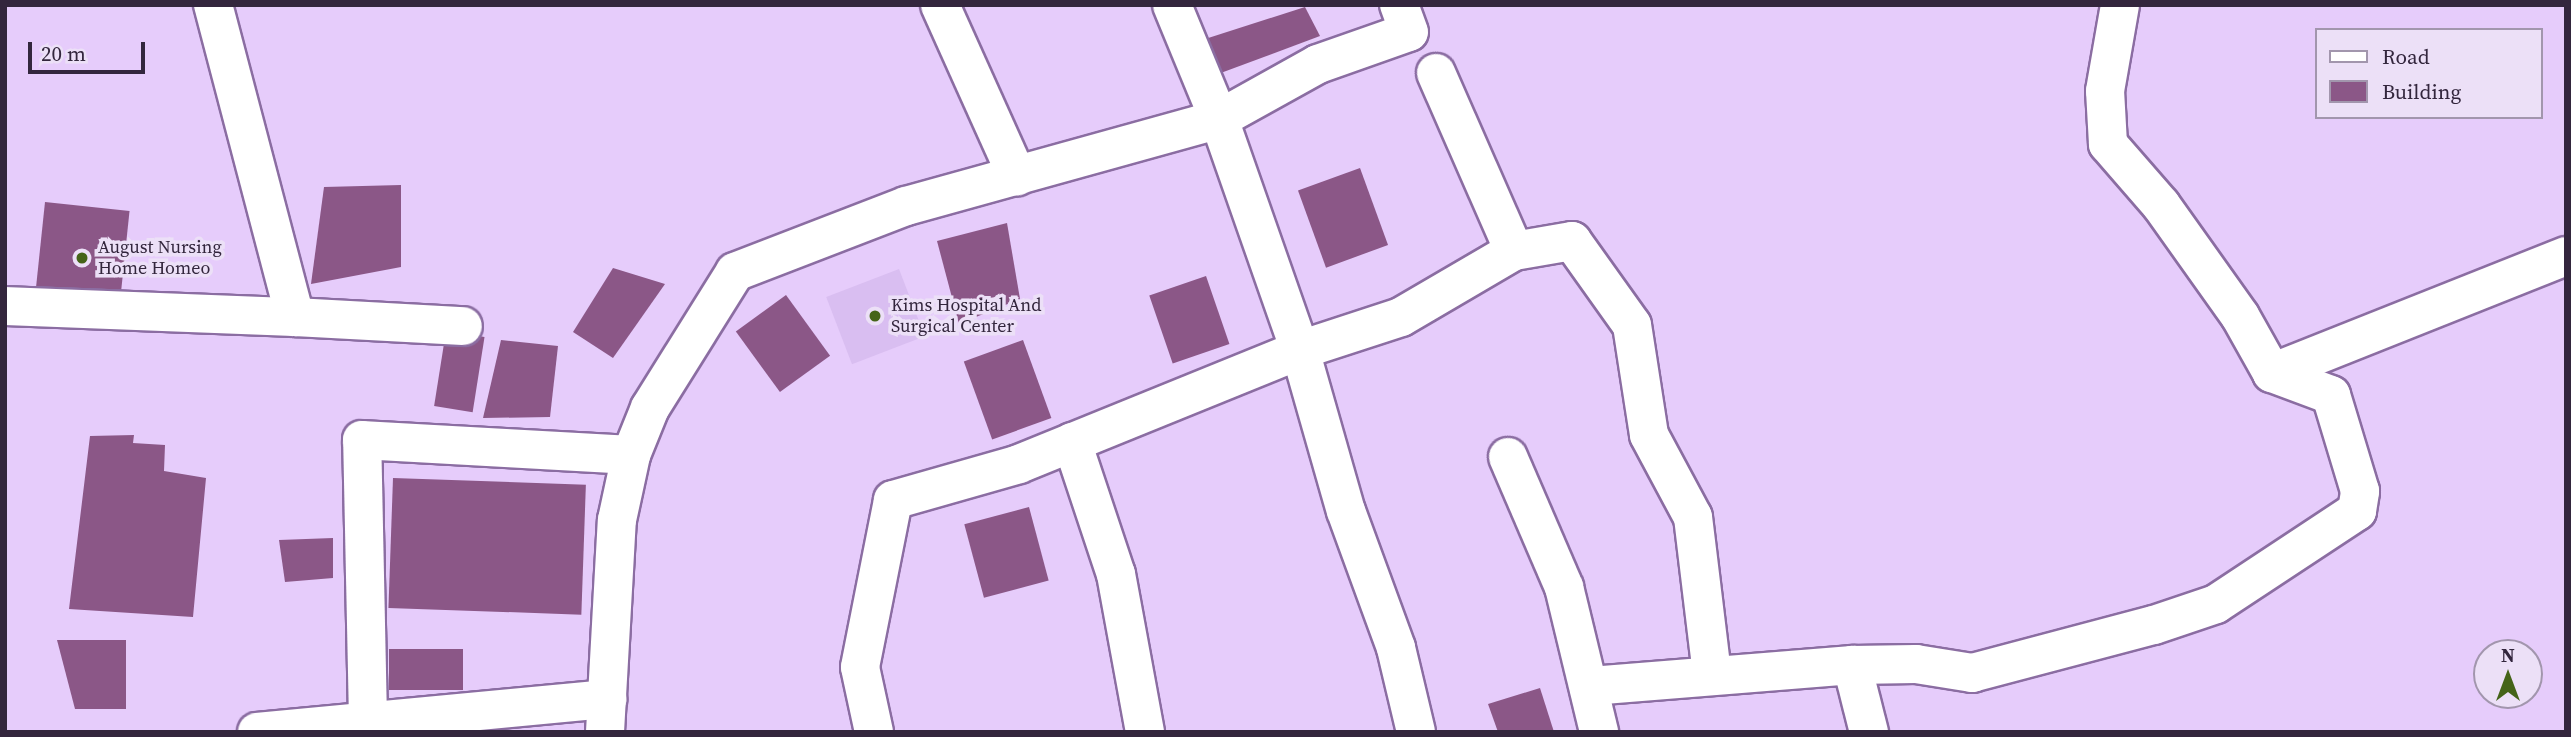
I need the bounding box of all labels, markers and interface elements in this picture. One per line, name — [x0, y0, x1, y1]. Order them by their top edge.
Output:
scale bar — [32, 28, 149, 72]
legend — [2316, 28, 2543, 119]
text: 20 m — [41, 39, 86, 68]
text: Road — [2382, 42, 2430, 71]
text: Building — [2382, 77, 2461, 106]
place label: August Nursing Home Homeo — [98, 237, 222, 280]
marker: August Nursing Home Homeo — [72, 248, 92, 268]
place label: Kims Hospital And Surgical Center — [891, 295, 1041, 338]
marker: Kims Hospital And Surgical Center — [865, 306, 885, 326]
north arrow — [2473, 639, 2543, 709]
text: N — [2501, 642, 2515, 668]

